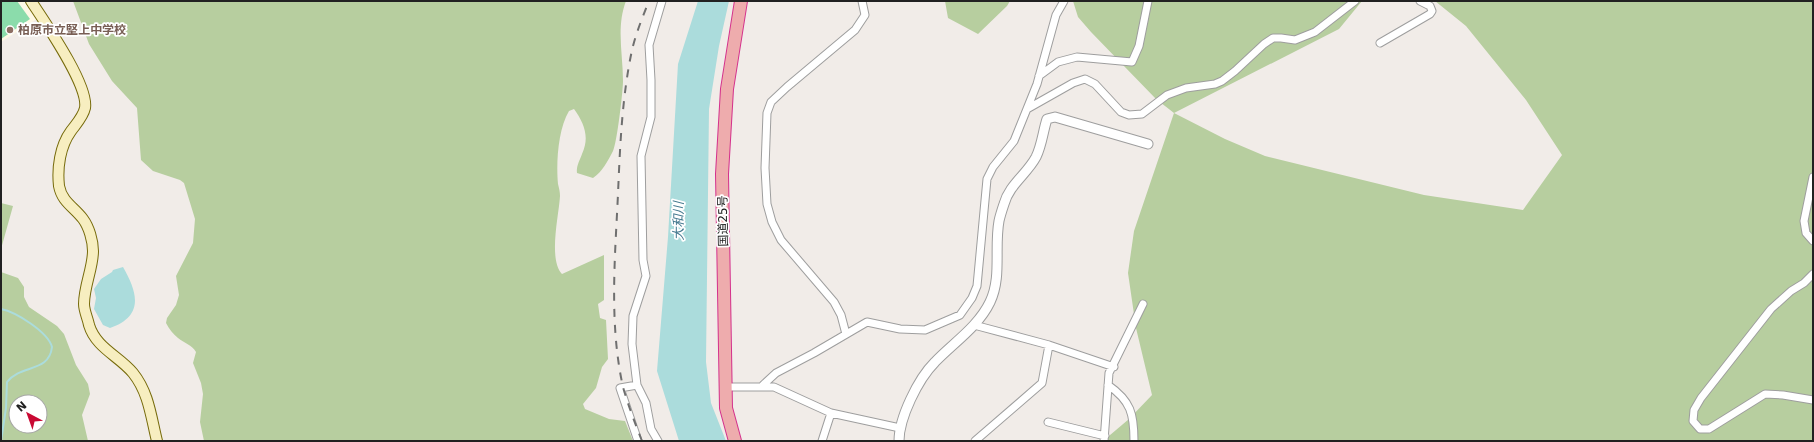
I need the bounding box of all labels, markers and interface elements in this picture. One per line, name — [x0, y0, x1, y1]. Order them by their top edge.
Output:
place label: 柏原市立堅上中学校 — [18, 23, 126, 37]
marker: 柏原市立堅上中学校 — [5, 25, 15, 35]
street label: 国道25号 — [716, 195, 730, 247]
water label: 大和川 — [671, 200, 686, 241]
north arrow — [8, 394, 48, 434]
text: N — [14, 399, 30, 415]

